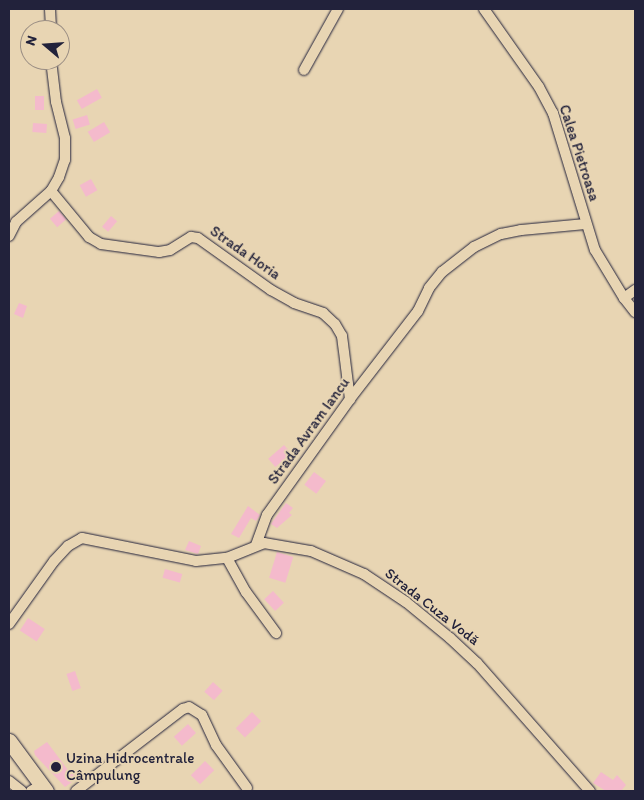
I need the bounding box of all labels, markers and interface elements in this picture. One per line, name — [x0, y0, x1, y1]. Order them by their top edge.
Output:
north arrow — [20, 20, 70, 70]
text: N — [22, 33, 41, 48]
street label: Calea Pietroasa — [555, 102, 603, 204]
street label: Strada Horia — [206, 222, 284, 284]
street label: Strada Avram Iancu — [264, 373, 354, 489]
street label: Strada Cuza Vodă — [382, 565, 482, 649]
place label: Uzina Hidrocentrale Câmpulung — [66, 749, 195, 784]
marker: Uzina Hidrocentrale Câmpulung — [50, 761, 62, 773]

